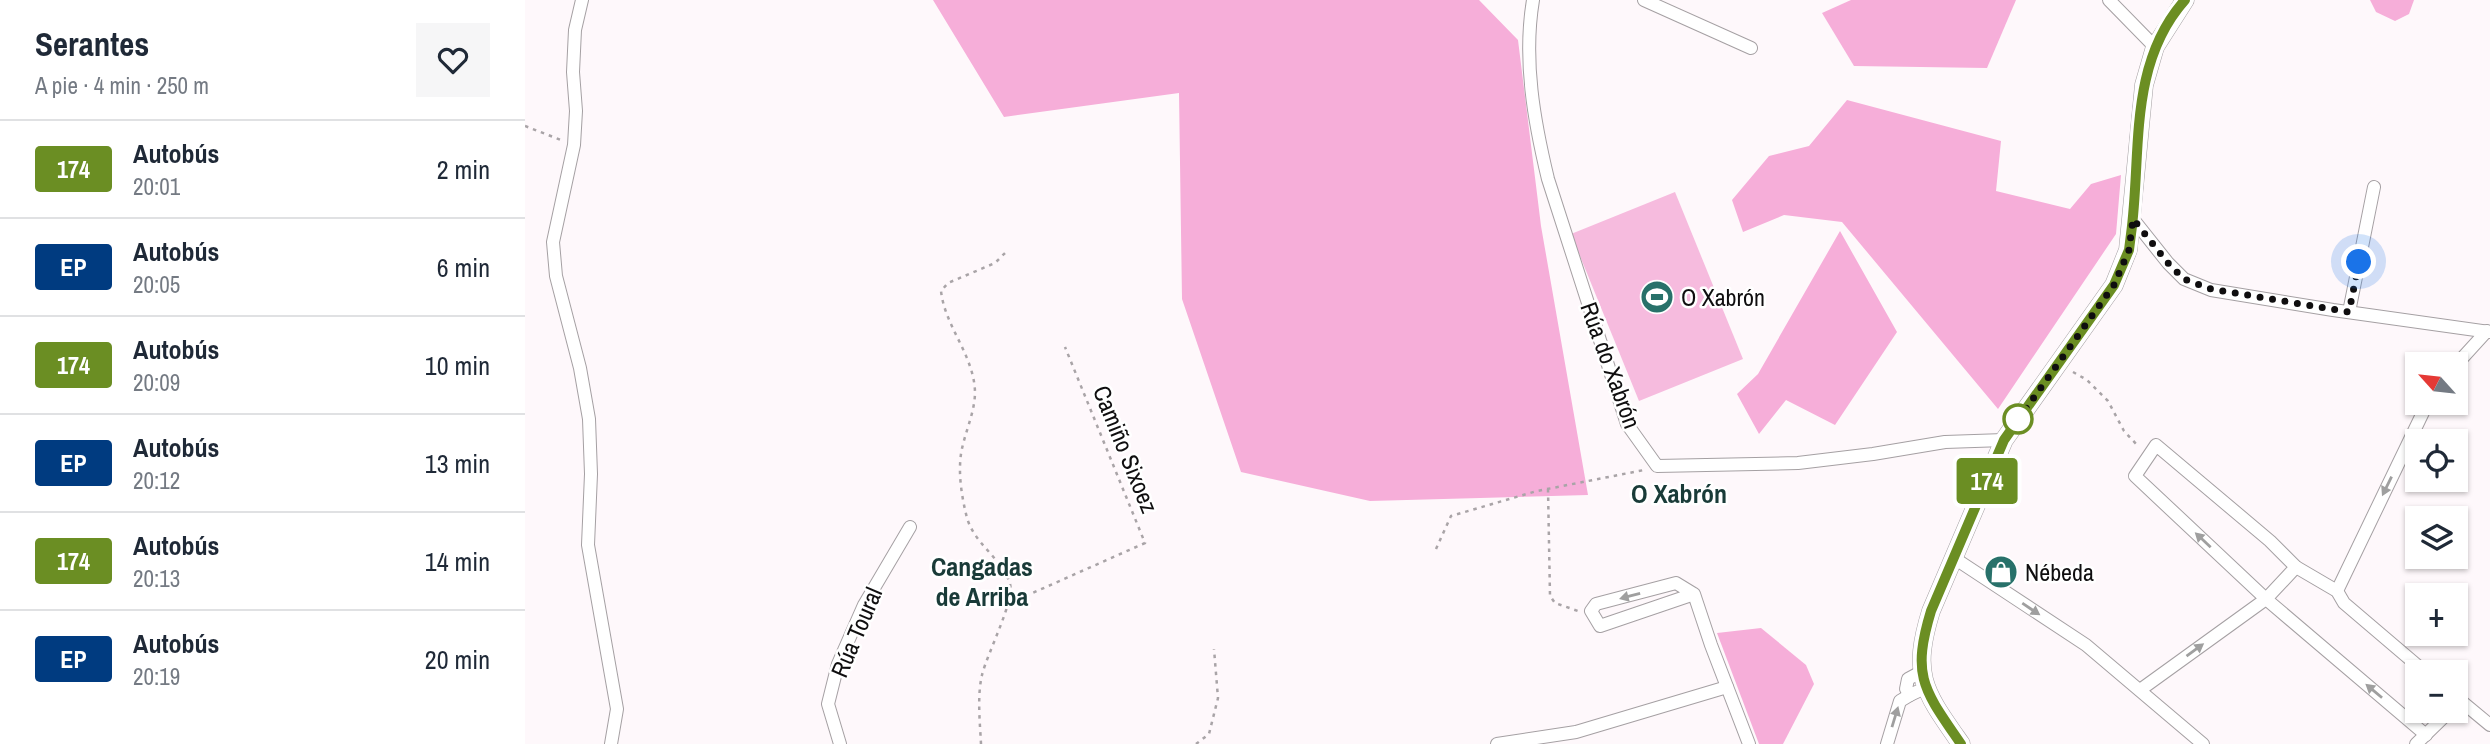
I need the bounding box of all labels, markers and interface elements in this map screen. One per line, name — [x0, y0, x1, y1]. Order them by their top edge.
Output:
text: Serantes — [35, 22, 149, 66]
button: heart — [416, 23, 490, 97]
text: A pie · 4 min · 250 m — [35, 70, 209, 101]
text: Autobús — [133, 136, 219, 171]
text: 2 min — [437, 152, 490, 187]
text: 174 — [57, 153, 90, 185]
text: 20:01 — [133, 171, 180, 202]
text: Autobús — [133, 234, 219, 269]
your location — [2341, 244, 2376, 279]
text: 6 min — [437, 250, 490, 285]
text: EP — [60, 251, 87, 283]
text: 20:05 — [133, 269, 180, 300]
sports icon: O Xabrón — [1638, 278, 1676, 316]
place label: O Xabrón — [1681, 281, 1765, 313]
street label: Rúa do Xabrón — [1573, 297, 1649, 433]
text: Autobús — [133, 332, 219, 367]
text: 10 min — [425, 348, 490, 383]
text: 174 — [57, 349, 90, 381]
north arrow — [2405, 352, 2467, 415]
map controls — [2405, 352, 2468, 723]
text: 20:09 — [133, 367, 180, 398]
street label: Camiño Sixoez — [1086, 381, 1166, 518]
unlabelled marker — [2003, 404, 2033, 434]
button: locate — [2405, 429, 2468, 492]
text: Autobús — [133, 430, 219, 465]
text: 13 min — [425, 446, 490, 481]
text: EP — [60, 447, 87, 479]
line badge: 174 — [1947, 458, 2027, 504]
text: 20:12 — [133, 465, 180, 496]
text: 174 — [1971, 465, 2003, 497]
district label: O Xabrón — [1631, 476, 1727, 511]
one-way arrow — [2382, 476, 2393, 496]
button: layers — [2405, 506, 2468, 569]
text: Autobús — [133, 528, 219, 563]
one-way arrow — [2194, 532, 2212, 548]
text: 14 min — [425, 544, 490, 579]
text: 174 — [57, 545, 90, 577]
district label: Cangadas de Arriba — [931, 549, 1033, 614]
shop icon: Nébeda — [1982, 553, 2020, 591]
place label: Nébeda — [2025, 556, 2094, 588]
text: 20:13 — [133, 563, 180, 594]
street label: Rúa Toural — [823, 582, 889, 682]
button: + — [2405, 583, 2468, 646]
one-way arrow — [1619, 591, 1640, 601]
one-way arrow — [2022, 602, 2041, 615]
text: Autobús — [133, 626, 219, 661]
text: 20 min — [425, 642, 490, 677]
text: EP — [60, 643, 87, 675]
one-way arrow — [2186, 643, 2204, 657]
button: − — [2405, 660, 2468, 723]
text: 20:19 — [133, 661, 180, 692]
one-way arrow — [2365, 684, 2382, 699]
one-way arrow — [1890, 706, 1900, 727]

